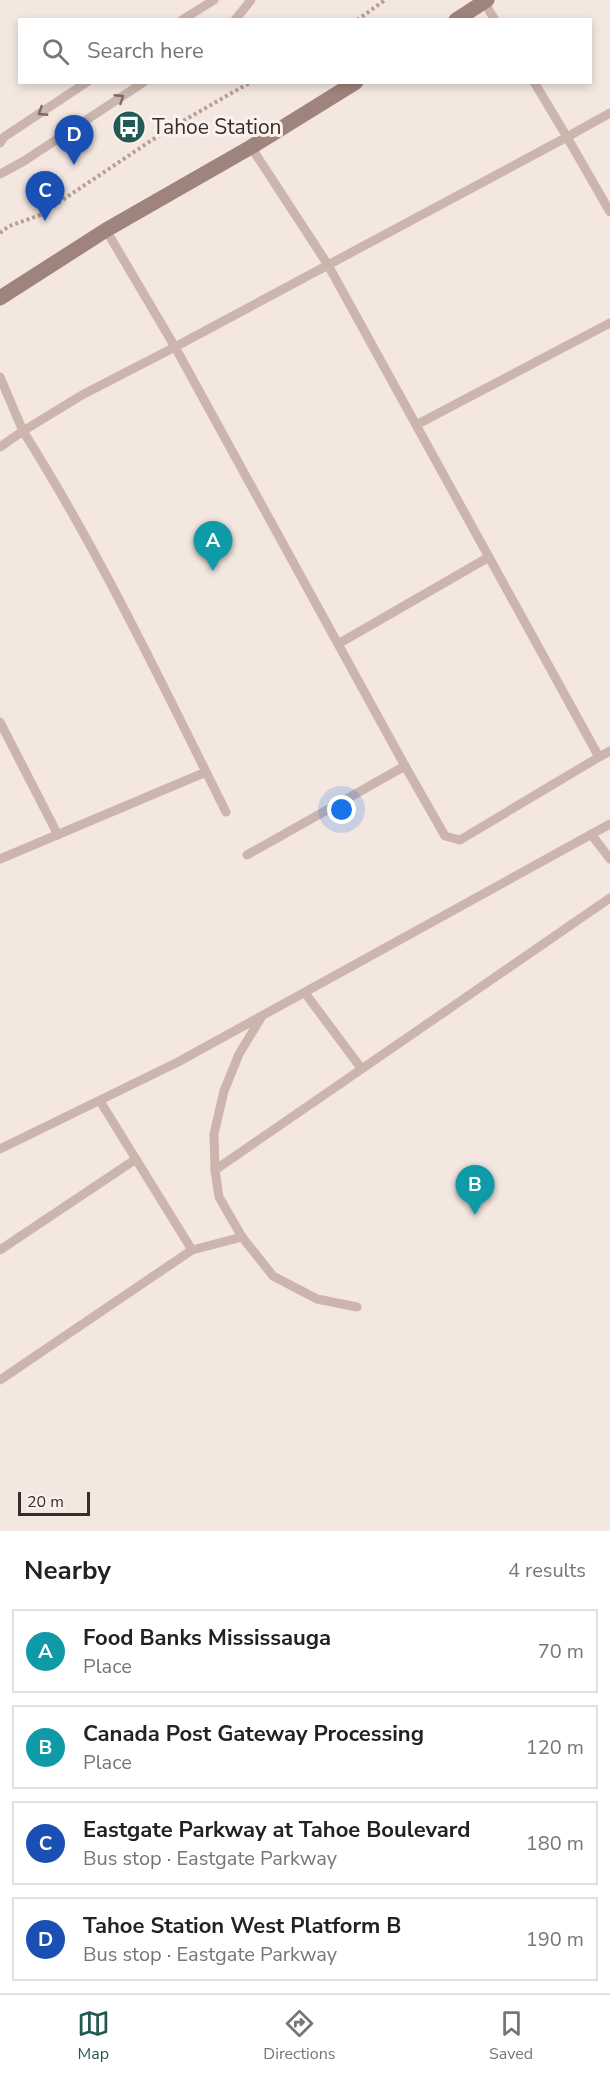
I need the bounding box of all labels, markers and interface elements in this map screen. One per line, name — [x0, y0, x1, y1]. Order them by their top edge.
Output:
search box — [18, 18, 592, 84]
icon: search — [39, 35, 72, 68]
text: Search here — [87, 36, 204, 66]
one-way arrow — [114, 94, 125, 105]
one-way arrow — [38, 104, 49, 115]
bus stop icon: Tahoe Station — [111, 109, 147, 145]
place label: Tahoe Station — [152, 113, 282, 141]
pin: D — [54, 116, 94, 165]
pin: C — [26, 172, 64, 221]
pin: A — [194, 522, 232, 571]
your location — [327, 795, 356, 824]
pin: B — [456, 1166, 494, 1215]
scale bar — [18, 1489, 90, 1516]
text: 20 m — [27, 1491, 64, 1513]
text: Nearby — [24, 1553, 111, 1588]
text: 4 results — [508, 1557, 586, 1584]
text: Food Banks Mississauga — [83, 1623, 331, 1653]
text: A — [38, 1638, 53, 1665]
text: 70 m — [538, 1638, 584, 1665]
text: Place — [83, 1653, 132, 1680]
text: Canada Post Gateway Processing — [83, 1719, 424, 1749]
text: B — [39, 1734, 52, 1761]
text: 120 m — [526, 1734, 584, 1761]
text: Place — [83, 1749, 132, 1776]
text: Eastgate Parkway at Tahoe Boulevard — [83, 1815, 471, 1845]
text: C — [39, 1830, 52, 1857]
text: 180 m — [526, 1830, 584, 1857]
text: Bus stop · Eastgate Parkway — [83, 1845, 337, 1872]
text: Tahoe Station West Platform B — [83, 1911, 401, 1941]
text: D — [38, 1926, 53, 1953]
text: 190 m — [526, 1926, 584, 1953]
text: Bus stop · Eastgate Parkway — [83, 1941, 337, 1968]
tab: Map — [77, 2007, 110, 2065]
tab: Directions — [263, 2007, 335, 2065]
tab: Saved — [489, 2007, 533, 2065]

